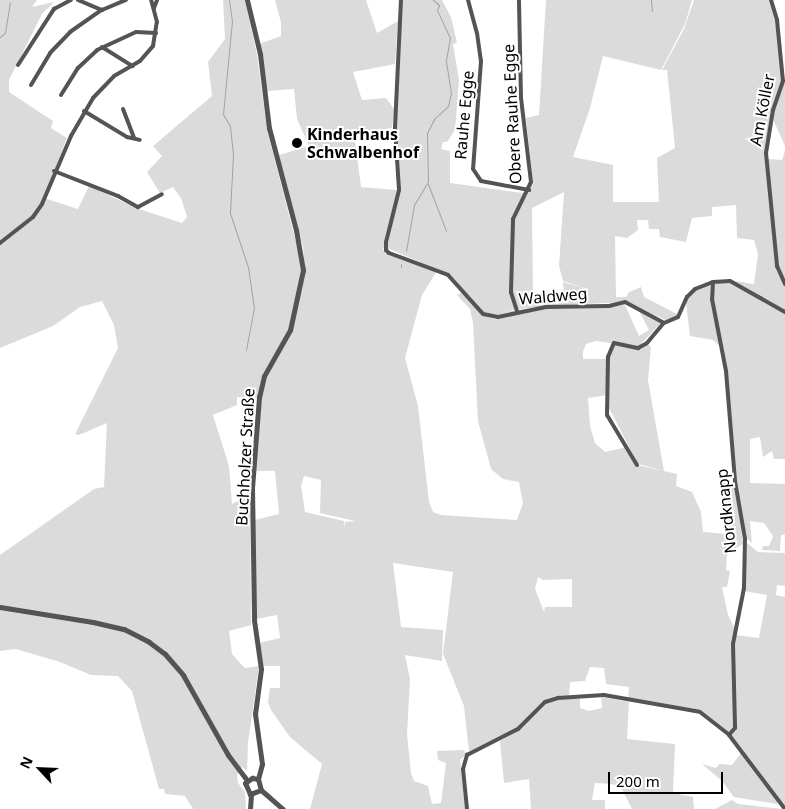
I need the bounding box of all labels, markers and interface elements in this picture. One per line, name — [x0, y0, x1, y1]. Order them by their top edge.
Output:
street label: Obere Rauhe Egge — [499, 43, 525, 185]
street label: Rauhe Egge — [451, 70, 477, 160]
street label: Am Köller — [746, 72, 778, 148]
place label: Kinderhaus Schwalbenhof — [307, 124, 419, 162]
marker: Kinderhaus Schwalbenhof — [291, 137, 303, 149]
street label: Waldweg — [518, 283, 588, 309]
street label: Buchholzer Straße — [232, 388, 258, 526]
street label: Nordknapp — [712, 468, 740, 554]
north arrow — [15, 744, 65, 794]
text: N — [15, 753, 37, 772]
scale bar — [610, 762, 725, 794]
text: 200 m — [616, 771, 660, 791]

